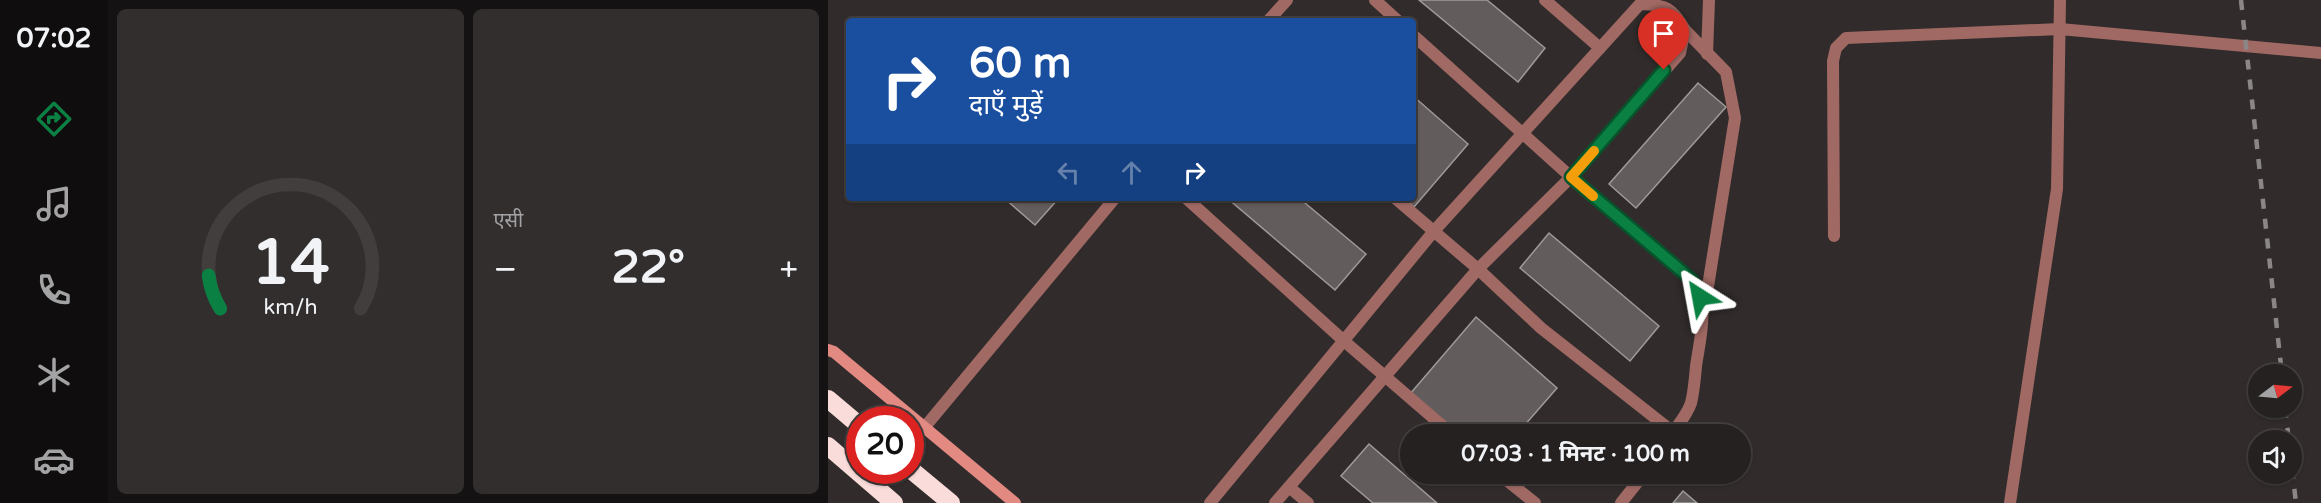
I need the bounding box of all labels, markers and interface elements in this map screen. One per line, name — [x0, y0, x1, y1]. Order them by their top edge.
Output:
pin — [1638, 8, 1689, 70]
icon: arrive — [1647, 17, 1680, 50]
text: 07:02 — [17, 22, 91, 55]
text: 60 m — [969, 38, 1071, 89]
icon: right — [870, 42, 948, 120]
text: दाएँ मुड़ें — [969, 89, 1043, 122]
icon: directions — [33, 98, 75, 140]
icon: left — [1052, 156, 1085, 189]
icon: ahead — [1115, 156, 1148, 189]
icon: right — [1178, 156, 1211, 189]
icon: music — [33, 183, 75, 225]
text: एसी — [494, 209, 523, 233]
text: 14 — [251, 226, 329, 301]
text: 22° — [611, 241, 685, 295]
text: − — [494, 250, 517, 289]
text: + — [779, 250, 798, 289]
position arrow — [1668, 265, 1732, 329]
icon: phone — [33, 269, 75, 311]
text: km/h — [263, 294, 317, 320]
icon: climate — [33, 354, 75, 396]
north arrow — [2248, 364, 2302, 418]
map controls — [2248, 364, 2302, 484]
speed limit sign: 20 — [846, 406, 924, 484]
button: sound — [2248, 430, 2302, 484]
icon: car — [33, 439, 75, 481]
text: 07:03 · 1 मिनट · 100 m — [1461, 441, 1690, 467]

